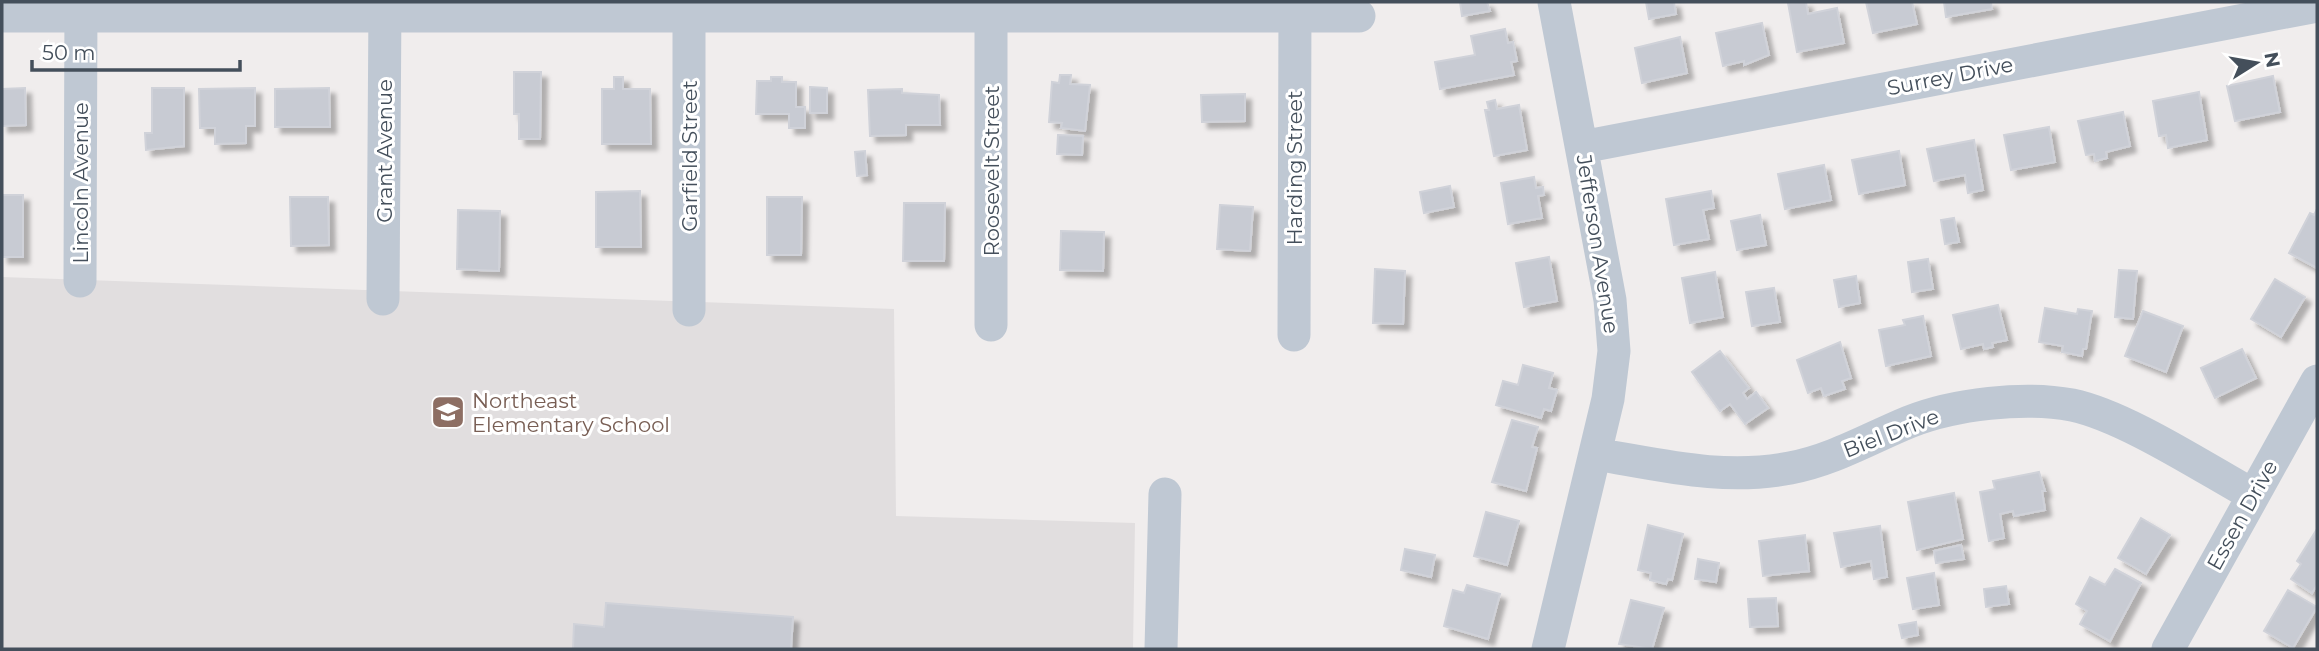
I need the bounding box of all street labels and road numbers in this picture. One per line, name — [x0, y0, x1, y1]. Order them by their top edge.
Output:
street label: Surrey Drive — [1885, 52, 2015, 100]
street label: Grant Avenue — [372, 79, 397, 223]
street label: Garfield Street — [677, 80, 702, 232]
street label: Roosevelt Street — [979, 86, 1004, 256]
street label: Harding Street — [1282, 90, 1307, 246]
street label: Lincoln Avenue — [68, 102, 93, 264]
street label: Jefferson Avenue — [1571, 152, 1624, 335]
street label: Biel Drive — [1840, 403, 1942, 463]
street label: Essen Drive — [2202, 456, 2282, 574]

